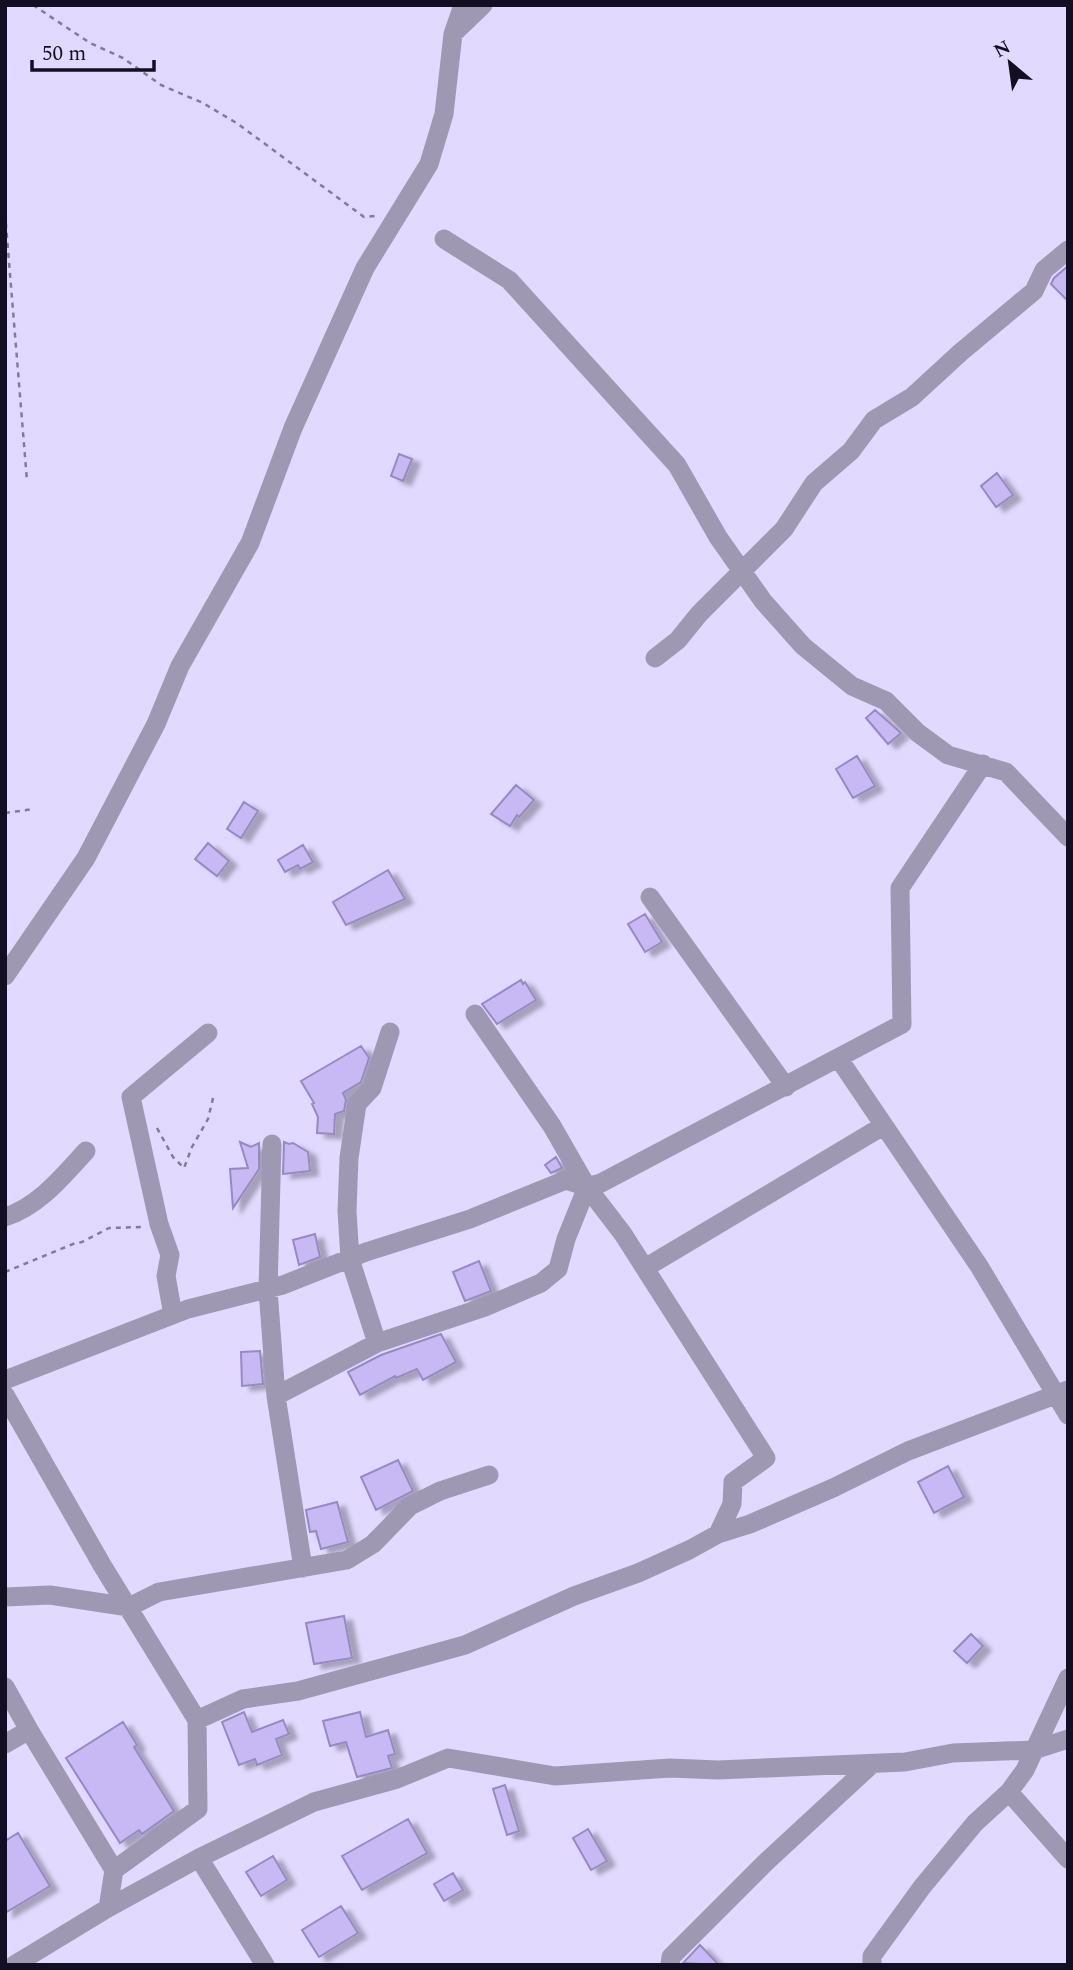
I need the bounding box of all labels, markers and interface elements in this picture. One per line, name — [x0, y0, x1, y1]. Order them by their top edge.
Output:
scale bar — [32, 28, 154, 72]
north arrow — [975, 28, 1045, 98]
text: N — [989, 33, 1016, 66]
text: 50 m — [42, 38, 86, 70]

